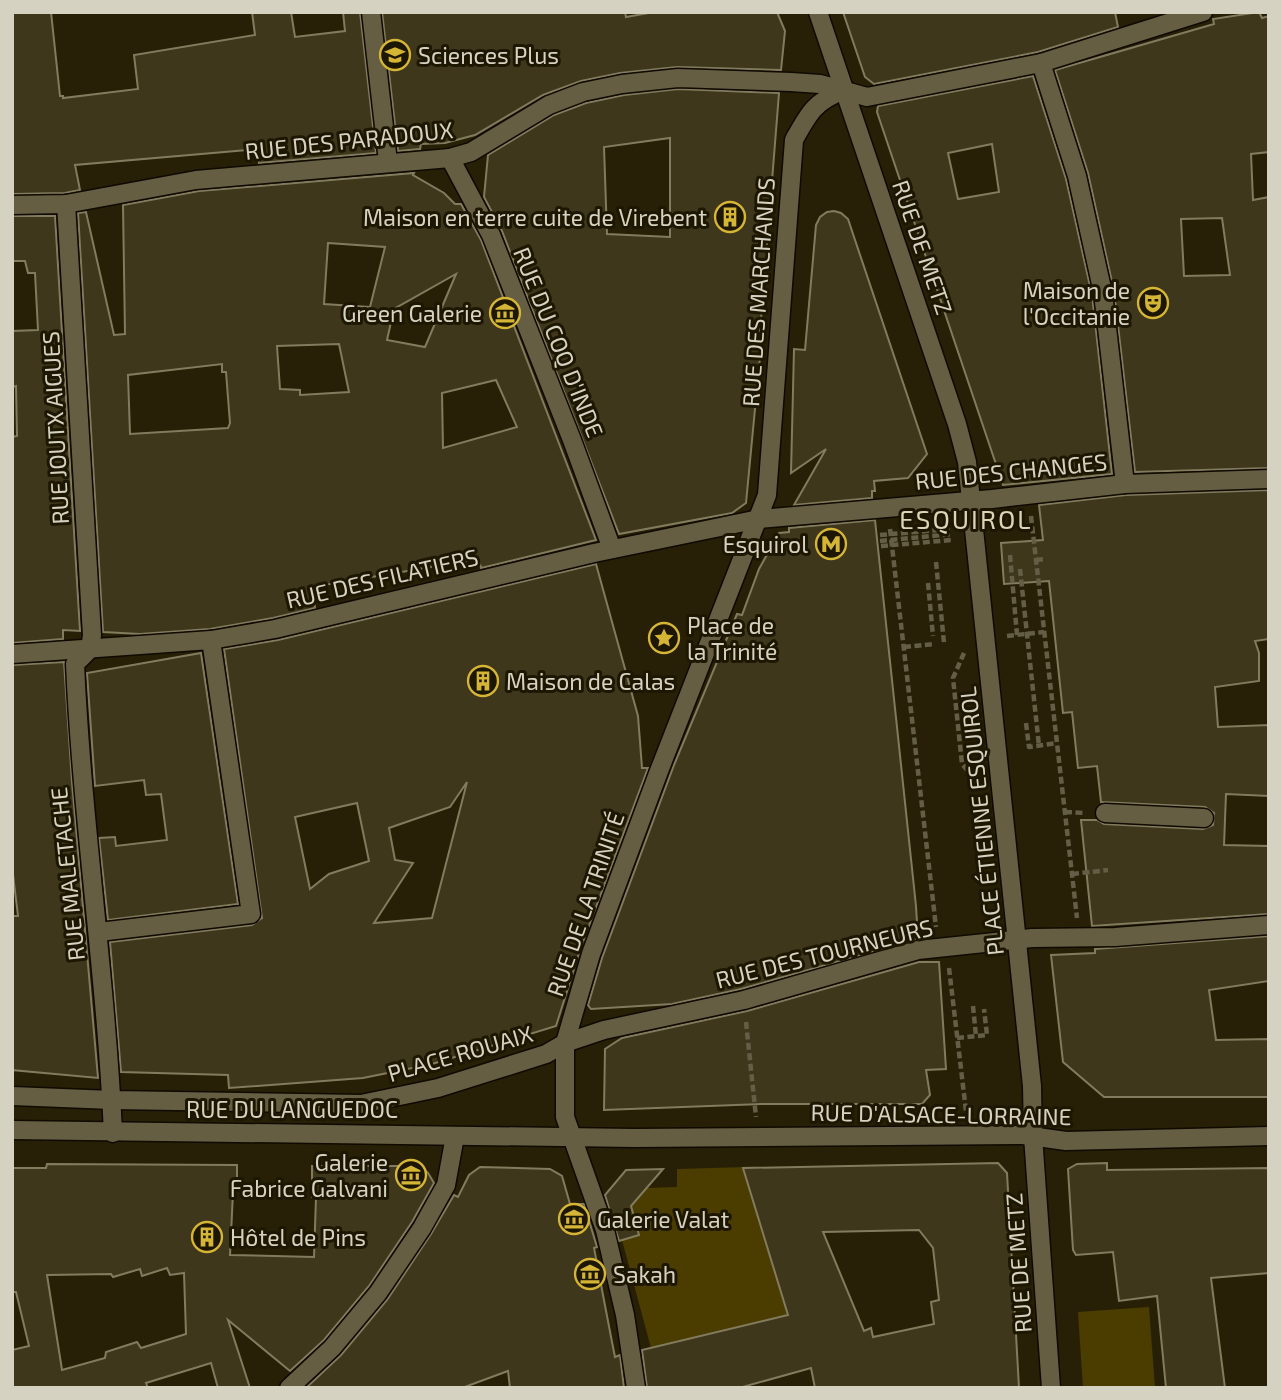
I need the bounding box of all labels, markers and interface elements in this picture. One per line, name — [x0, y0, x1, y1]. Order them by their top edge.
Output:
school or university icon: Sciences Plus — [378, 38, 412, 72]
place label: Sciences Plus — [418, 41, 559, 69]
street label: RUE DES PARADOUX — [243, 115, 455, 165]
street label: RUE DE METZ — [887, 176, 959, 318]
street label: RUE DES MARCHANDS — [736, 177, 780, 407]
building icon: Maison en terre cuite de Virebent — [713, 200, 747, 234]
place label: Maison en terre cuite de Virebent — [363, 203, 707, 231]
street label: RUE DU COQ D'INDE — [508, 243, 610, 441]
place label: Maison de l'Occitanie — [1023, 276, 1130, 330]
theatre icon: Maison de l'Occitanie — [1136, 286, 1170, 320]
museum icon: Green Galerie — [488, 296, 522, 330]
place label: Green Galerie — [342, 299, 482, 327]
street label: RUE JOUTX AIGUES — [36, 331, 74, 525]
street label: RUE DES CHANGES — [914, 447, 1108, 495]
district label: ESQUIROL — [899, 503, 1033, 534]
metro station icon: Esquirol — [814, 527, 848, 561]
place label: Esquirol — [723, 530, 808, 558]
street label: RUE DES FILATIERS — [283, 542, 481, 614]
place label: Place de la Trinité — [687, 611, 777, 665]
place icon: Place de la Trinité — [647, 621, 681, 655]
building icon: Maison de Calas — [466, 664, 500, 698]
place label: Maison de Calas — [506, 667, 675, 695]
street label: PLACE ÉTIENNE ESQUIROL — [953, 685, 1009, 957]
street label: RUE MALETACHE — [44, 786, 90, 962]
street label: RUE DE LA TRINITÉ — [540, 808, 630, 1000]
street label: RUE DES TOURNEURS — [713, 912, 935, 994]
street label: PLACE ROUAIX — [384, 1019, 536, 1087]
street label: RUE DU LANGUEDOC — [186, 1095, 398, 1123]
street label: RUE D'ALSACE-LORRAINE — [810, 1098, 1072, 1130]
place label: Galerie Fabrice Galvani — [230, 1148, 388, 1202]
museum icon: Galerie Fabrice Galvani — [394, 1158, 428, 1192]
street label: RUE DE METZ — [999, 1192, 1037, 1334]
museum icon: Galerie Valat — [557, 1202, 591, 1236]
place label: Galerie Valat — [597, 1205, 730, 1233]
building icon: Hôtel de Pins — [190, 1220, 224, 1254]
place label: Hôtel de Pins — [230, 1223, 366, 1251]
museum icon: Sakah — [573, 1257, 607, 1291]
place label: Sakah — [613, 1260, 676, 1288]

